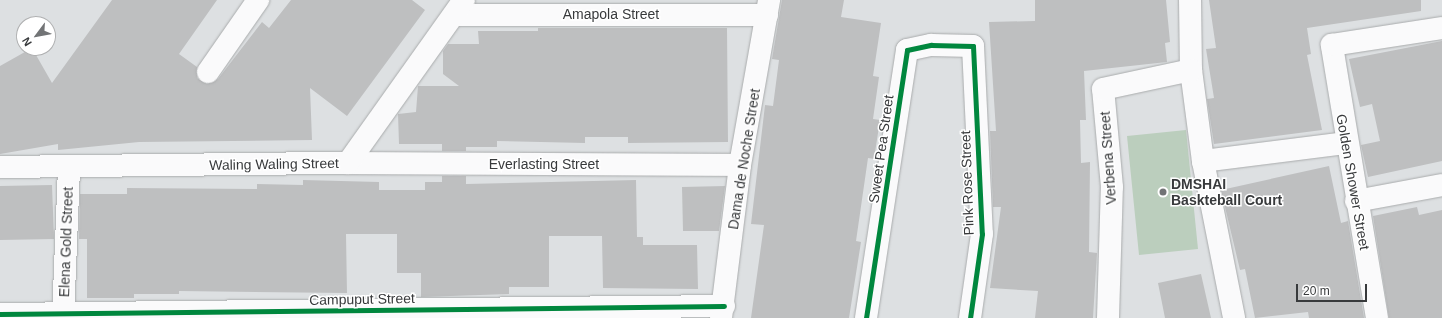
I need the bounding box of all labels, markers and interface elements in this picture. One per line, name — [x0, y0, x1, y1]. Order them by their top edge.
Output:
street label: Amapola Street — [563, 6, 659, 22]
north arrow — [16, 16, 56, 56]
text: N — [19, 35, 34, 48]
street label: Dama de Noche Street — [725, 87, 763, 231]
street label: Sweet Pea Street — [865, 94, 897, 204]
street label: Verbena Street — [1096, 111, 1120, 205]
street label: Golden Shower Street — [1333, 113, 1373, 251]
street label: Pink Rose Street — [957, 130, 977, 236]
street label: Waling Waling Street — [209, 154, 339, 174]
street label: Everlasting Street — [489, 156, 599, 172]
place label: DMSHAI Baskteball Court — [1171, 176, 1282, 208]
street label: Elena Gold Street — [56, 186, 76, 298]
marker: DMSHAI Baskteball Court — [1158, 187, 1168, 197]
scale bar — [1298, 276, 1369, 302]
text: 20 m — [1303, 284, 1330, 298]
street label: Campuput Street — [309, 290, 415, 308]

